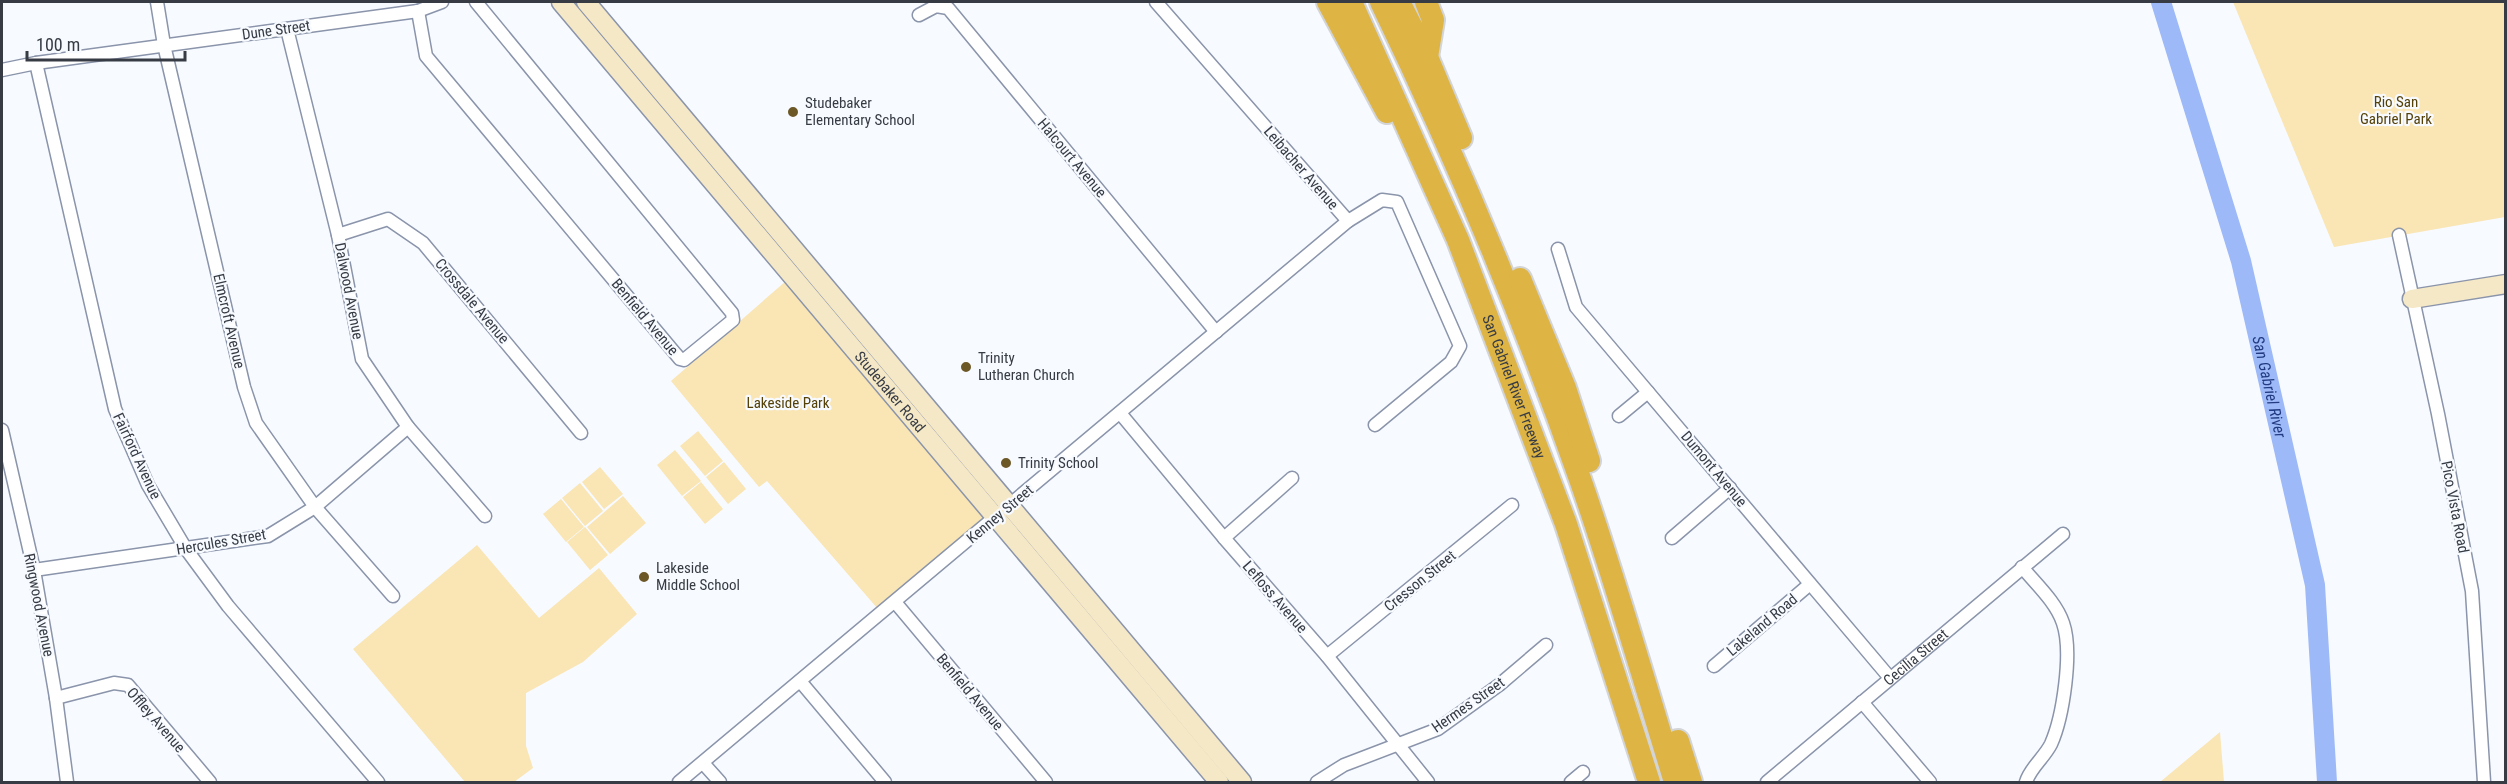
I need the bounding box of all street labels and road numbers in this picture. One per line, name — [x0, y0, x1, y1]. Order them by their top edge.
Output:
street label: Dune Street — [241, 16, 311, 44]
street label: Halcourt Avenue — [1034, 115, 1110, 201]
street label: Leibacher Avenue — [1260, 123, 1342, 213]
street label: Dalwood Avenue — [331, 241, 367, 341]
street label: Crossdale Avenue — [431, 255, 513, 347]
street label: Elmcroft Avenue — [209, 272, 249, 370]
street label: Benfield Avenue — [608, 275, 682, 359]
street label: San Gabriel River Freeway — [1478, 312, 1549, 461]
street label: Studebaker Road — [851, 348, 929, 436]
street label: Fairford Avenue — [109, 410, 165, 502]
street label: Dumont Avenue — [1677, 428, 1751, 510]
street label: Pico Vista Road — [2437, 459, 2473, 555]
street label: Kenney Street — [963, 481, 1037, 547]
street label: Hercules Street — [175, 525, 267, 559]
street label: Cresson Street — [1381, 547, 1459, 615]
street label: Ringwood Avenue — [20, 552, 58, 658]
street label: Lefloss Avenue — [1239, 557, 1311, 637]
street label: Lakeland Road — [1723, 590, 1801, 660]
street label: Cecilia Street — [1880, 625, 1952, 690]
street label: Benfield Avenue — [933, 650, 1007, 734]
street label: Hermes Street — [1428, 673, 1508, 737]
street label: Offley Avenue — [123, 684, 189, 756]

